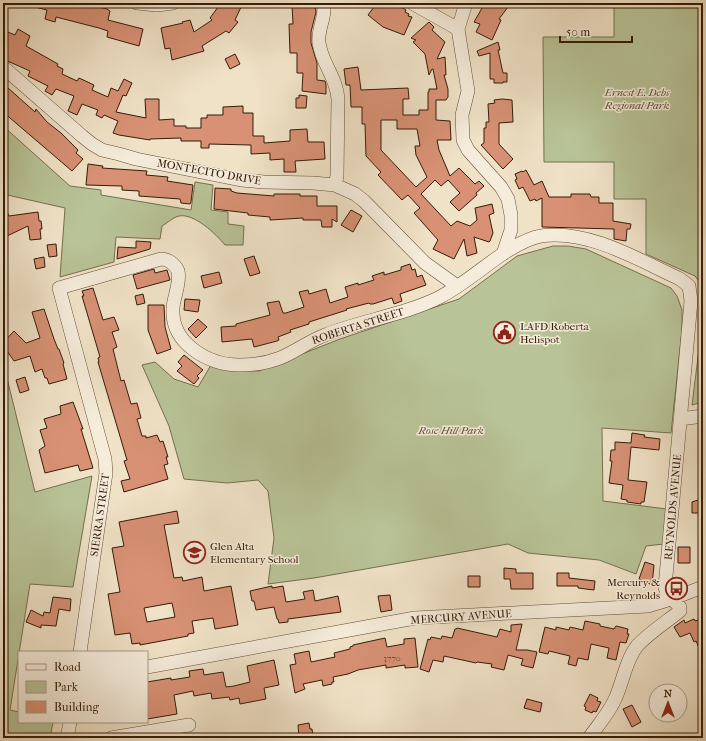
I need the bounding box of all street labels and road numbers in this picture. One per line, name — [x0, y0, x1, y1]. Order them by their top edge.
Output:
street label: MONTECITO DRIVE — [156, 156, 262, 188]
street label: ROBERTA STREET — [310, 305, 406, 347]
street label: REYNOLDS AVENUE — [662, 453, 684, 560]
street label: SIERRA STREET — [88, 472, 112, 558]
street label: MERCURY AVENUE — [410, 607, 512, 627]

